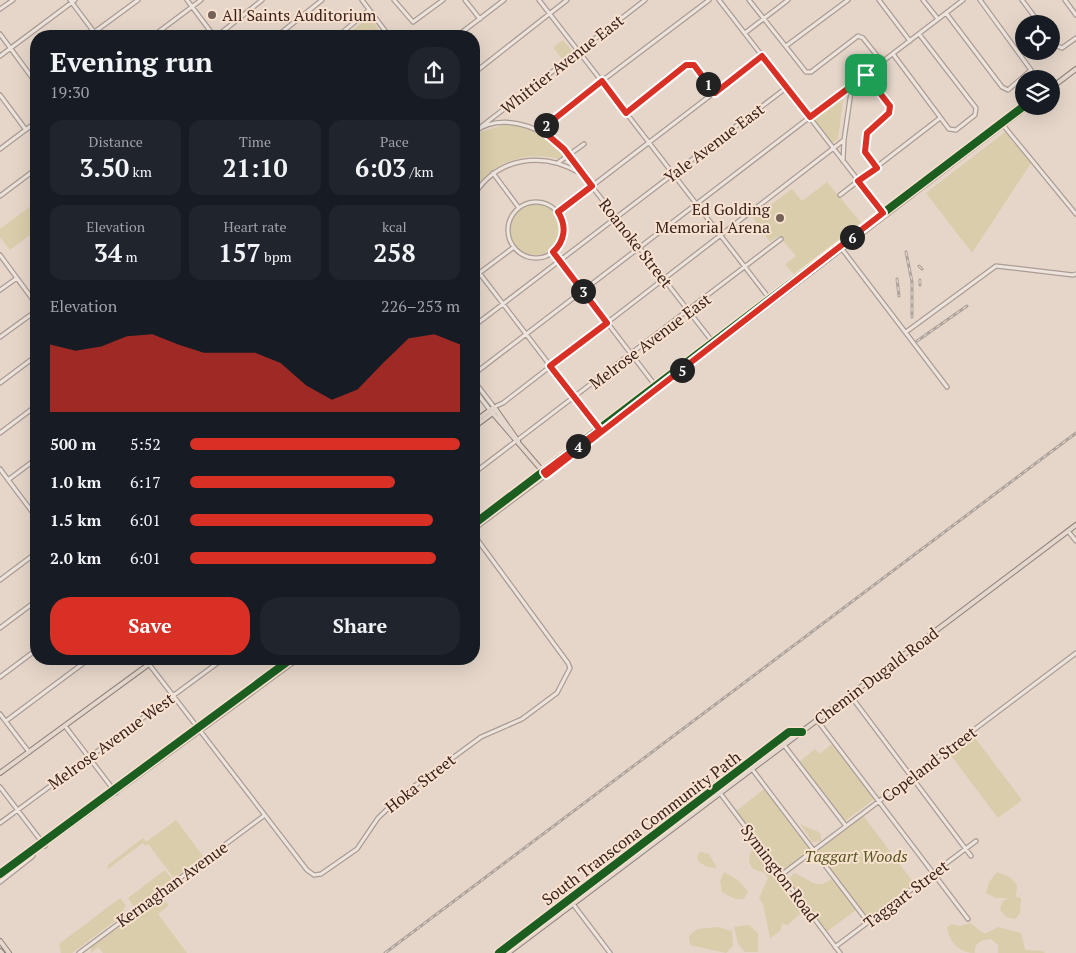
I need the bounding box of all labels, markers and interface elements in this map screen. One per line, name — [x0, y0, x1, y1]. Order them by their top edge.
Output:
place label: All Saints Auditorium — [222, 4, 377, 26]
marker: All Saints Auditorium — [206, 9, 218, 21]
street label: Whittier Avenue East — [496, 9, 628, 119]
map controls — [1015, 15, 1060, 115]
button: locate — [1015, 15, 1060, 60]
text: Evening run — [50, 43, 213, 80]
button: share — [408, 47, 460, 99]
pin — [845, 54, 887, 96]
icon: arrive — [852, 61, 880, 89]
button: layers — [1015, 70, 1060, 115]
pin: 1 — [696, 72, 720, 96]
text: 1 — [705, 75, 712, 94]
text: 19:30 — [50, 81, 89, 103]
street label: Yale Avenue East — [659, 98, 769, 188]
pin: 2 — [534, 112, 558, 138]
text: 2 — [543, 116, 550, 135]
text: Distance — [89, 132, 143, 151]
text: Time — [239, 132, 271, 151]
text: Pace — [380, 132, 409, 151]
text: 3.50 — [79, 151, 129, 184]
text: 21:10 — [222, 151, 288, 184]
text: 6:03 — [355, 151, 406, 184]
text: km — [129, 162, 152, 181]
text: /km — [406, 162, 434, 181]
street label: Roanoke Street — [594, 194, 678, 292]
place label: Ed Golding Memorial Arena — [655, 198, 771, 238]
marker: Ed Golding Memorial Arena — [774, 212, 786, 224]
text: Elevation — [86, 217, 145, 236]
text: Heart rate — [224, 217, 286, 236]
text: kcal — [382, 217, 407, 236]
pin: 6 — [840, 224, 864, 250]
text: 6 — [849, 228, 856, 247]
text: 34 — [94, 236, 122, 269]
text: 157 — [218, 236, 261, 269]
text: 258 — [373, 236, 416, 269]
text: m — [122, 247, 138, 266]
text: bpm — [261, 247, 292, 266]
pin: 3 — [570, 278, 596, 304]
text: 3 — [580, 282, 587, 301]
street label: Melrose Avenue East — [585, 288, 715, 394]
text: Elevation — [50, 295, 117, 317]
text: 226–253 m — [381, 295, 460, 317]
pin: 5 — [670, 358, 694, 382]
text: 5 — [679, 361, 686, 380]
text: 500 m — [50, 433, 96, 455]
text: 5:52 — [130, 433, 161, 455]
pin: 4 — [566, 434, 590, 458]
text: 4 — [575, 437, 582, 456]
text: 1.0 km — [50, 471, 101, 493]
text: 6:17 — [130, 471, 161, 493]
text: 1.5 km — [50, 509, 101, 531]
text: 6:01 — [130, 509, 161, 531]
text: 2.0 km — [50, 547, 101, 569]
text: 6:01 — [130, 547, 161, 569]
button: Save — [50, 597, 250, 655]
button: Share — [260, 597, 460, 655]
street label: Chemin Dugald Road — [809, 622, 943, 730]
street label: Melrose Avenue West — [43, 688, 179, 794]
street label: Copeland Street — [877, 721, 981, 807]
street label: South Transcona Community Path — [537, 745, 746, 910]
street label: Hoka Street — [380, 749, 460, 817]
street label: Symington Road — [736, 820, 824, 926]
street label: Kernaghan Avenue — [112, 836, 232, 932]
park label: Taggart Woods — [804, 845, 908, 867]
street label: Taggart Street — [859, 855, 953, 933]

